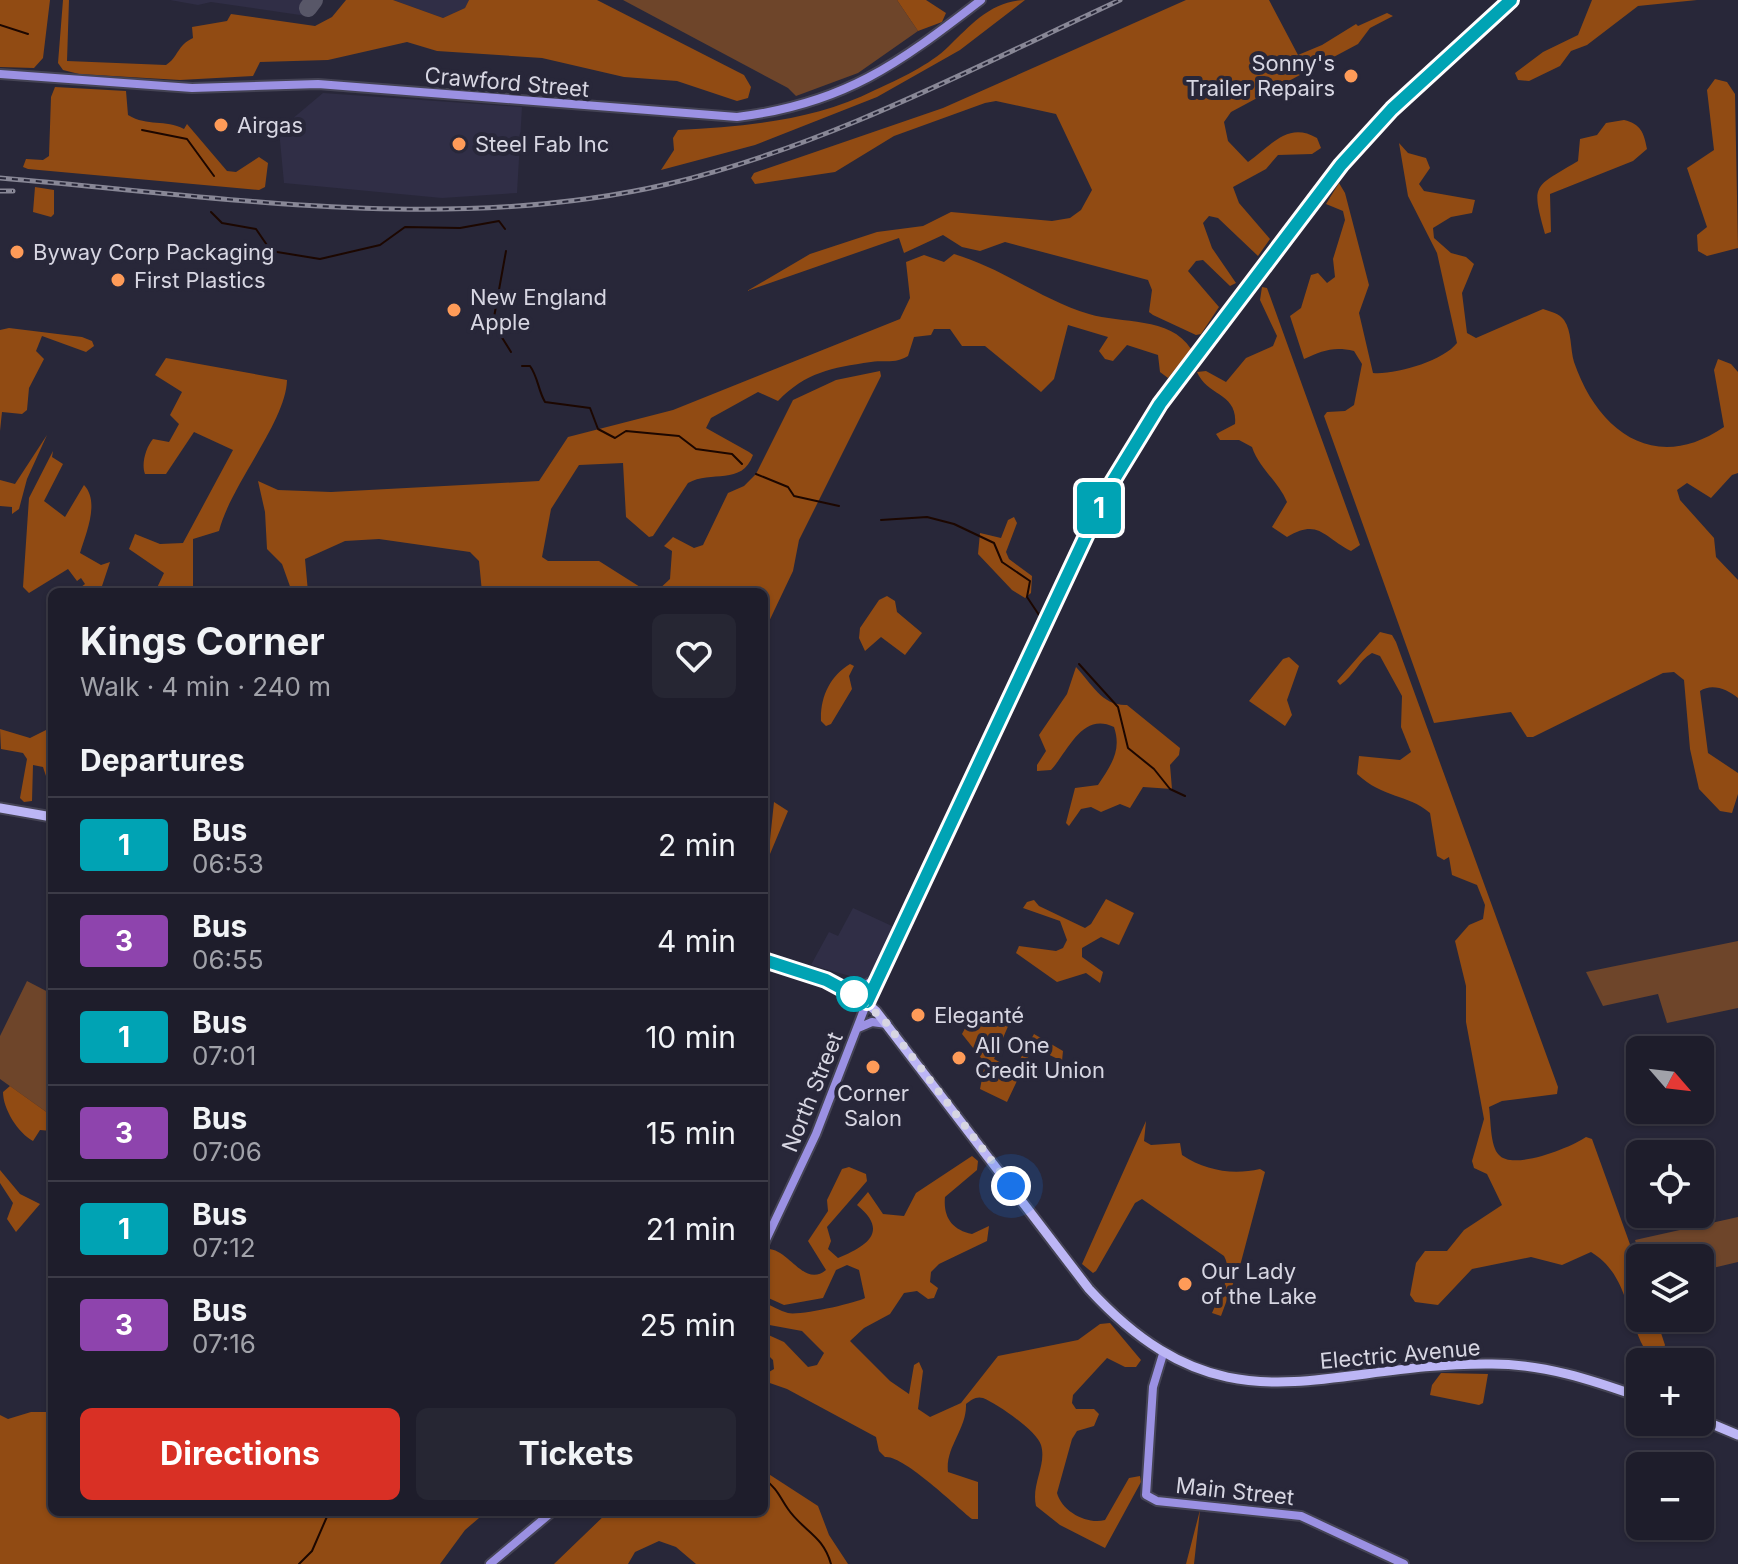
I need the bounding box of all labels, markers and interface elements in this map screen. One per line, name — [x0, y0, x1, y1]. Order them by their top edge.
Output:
place label: Sonny's Trailer Repairs — [1186, 50, 1335, 101]
street label: Crawford Street — [424, 62, 590, 102]
marker: Sonny's Trailer Repairs — [1342, 67, 1360, 85]
place label: Airgas — [237, 112, 303, 138]
marker: Airgas — [212, 116, 230, 134]
place label: Steel Fab Inc — [475, 131, 609, 157]
marker: Steel Fab Inc — [450, 135, 468, 153]
place label: Byway Corp Packaging — [33, 239, 275, 265]
marker: Byway Corp Packaging — [8, 243, 26, 261]
place label: First Plastics — [134, 267, 266, 293]
marker: First Plastics — [109, 271, 127, 289]
place label: New England Apple — [470, 284, 607, 335]
marker: New England Apple — [445, 301, 463, 319]
line badge: 1 — [1073, 482, 1125, 534]
text: 1 — [1093, 491, 1105, 525]
button: heart — [652, 614, 736, 698]
text: Kings Corner — [80, 618, 325, 664]
text: Walk · 4 min · 240 m — [80, 671, 331, 702]
text: Departures — [80, 742, 245, 778]
text: Bus — [192, 812, 247, 848]
text: 2 min — [658, 827, 736, 863]
text: 1 — [118, 828, 130, 862]
text: 06:53 — [192, 848, 264, 879]
text: Bus — [192, 908, 247, 944]
text: 4 min — [657, 923, 736, 959]
text: 3 — [115, 924, 133, 958]
text: 06:55 — [192, 944, 264, 975]
unlabelled marker — [837, 977, 871, 1011]
place label: Eleganté — [934, 1002, 1024, 1028]
text: Bus — [192, 1004, 247, 1040]
marker: Eleganté — [909, 1006, 927, 1024]
text: 10 min — [645, 1019, 736, 1055]
text: 1 — [118, 1020, 130, 1054]
street label: North Street — [776, 1028, 848, 1156]
place label: All One Credit Union — [975, 1032, 1105, 1083]
north arrow — [1626, 1036, 1714, 1124]
map controls — [1626, 1036, 1714, 1540]
text: 07:01 — [192, 1040, 256, 1071]
marker: All One Credit Union — [950, 1049, 968, 1067]
marker: Corner Salon — [864, 1058, 882, 1076]
place label: Corner Salon — [837, 1080, 909, 1131]
text: Bus — [192, 1100, 247, 1136]
text: 15 min — [646, 1115, 736, 1151]
text: 3 — [115, 1116, 133, 1150]
text: 07:06 — [192, 1136, 262, 1167]
button: locate — [1626, 1140, 1714, 1228]
your location — [991, 1166, 1031, 1206]
text: Bus — [192, 1196, 247, 1232]
text: 21 min — [646, 1211, 736, 1247]
text: 1 — [118, 1212, 130, 1246]
text: 07:12 — [192, 1232, 256, 1263]
button: layers — [1626, 1244, 1714, 1332]
place label: Our Lady of the Lake — [1201, 1258, 1317, 1309]
marker: Our Lady of the Lake — [1176, 1275, 1194, 1293]
text: Bus — [192, 1292, 247, 1328]
text: 25 min — [640, 1307, 736, 1343]
text: 3 — [115, 1308, 133, 1342]
text: 07:16 — [192, 1328, 256, 1359]
street label: Electric Avenue — [1319, 1334, 1481, 1374]
button: + — [1626, 1348, 1714, 1436]
button: Directions — [80, 1408, 400, 1500]
button: Tickets — [416, 1408, 736, 1500]
button: − — [1626, 1452, 1714, 1540]
street label: Main Street — [1175, 1472, 1295, 1510]

